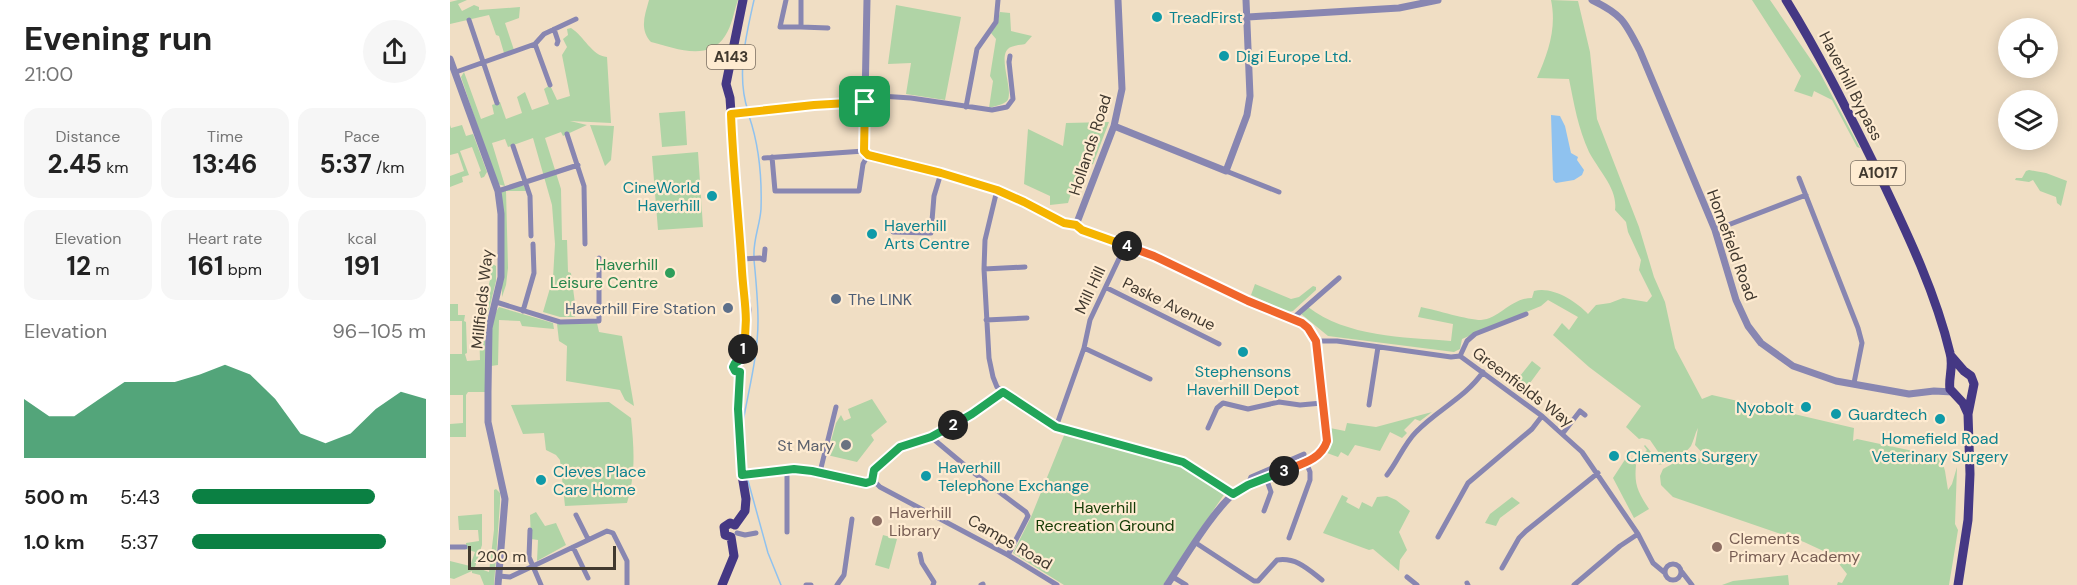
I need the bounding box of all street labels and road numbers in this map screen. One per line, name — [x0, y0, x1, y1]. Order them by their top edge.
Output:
street label: Haverhill Bypass — [1814, 28, 1888, 144]
road number: A143 — [707, 45, 755, 69]
street label: Hollands Road — [1064, 92, 1116, 198]
road number: A1017 — [1851, 161, 1905, 185]
street label: Homefield Road — [1702, 186, 1762, 304]
street label: Millfields Way — [466, 248, 498, 350]
street label: Mill Hill — [1070, 263, 1110, 317]
street label: Paske Avenue — [1119, 272, 1219, 336]
street label: Greenfields Way — [1468, 342, 1578, 432]
street label: Camps Road — [964, 509, 1056, 575]

